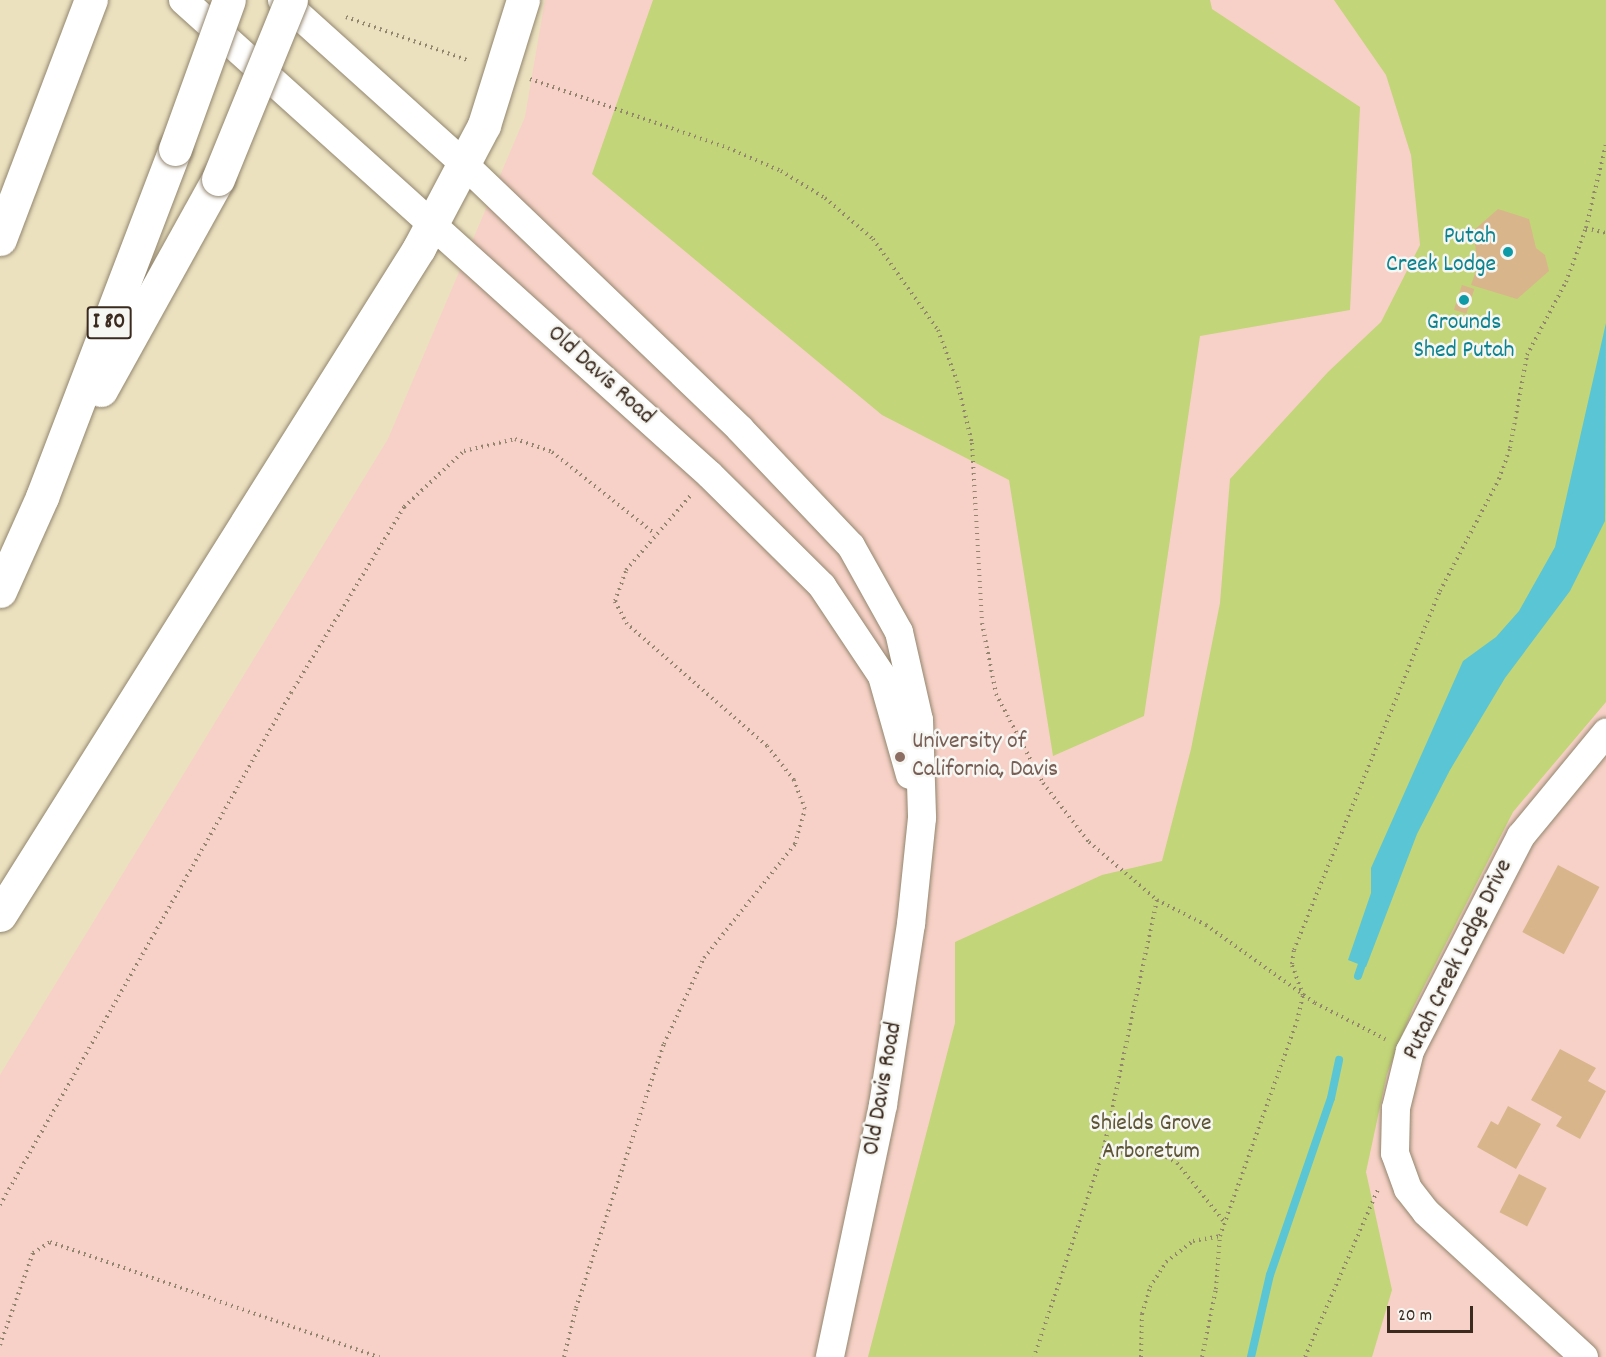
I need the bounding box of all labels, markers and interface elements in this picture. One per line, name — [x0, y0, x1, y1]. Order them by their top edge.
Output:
place label: Putah Creek Lodge — [1386, 224, 1496, 280]
marker: Putah Creek Lodge — [1501, 245, 1515, 259]
marker: Grounds Shed Putah — [1457, 293, 1471, 307]
road number: I 80 — [86, 304, 132, 342]
place label: Grounds Shed Putah — [1413, 310, 1515, 366]
street label: Old Davis Road — [540, 320, 660, 432]
place label: University of California, Davis — [912, 729, 1058, 785]
marker: University of California, Davis — [893, 750, 907, 764]
street label: Putah Creek Lodge Drive — [1398, 855, 1520, 1065]
street label: Old Davis Road — [858, 1020, 910, 1158]
park label: Shields Grove Arboretum — [1090, 1111, 1212, 1167]
scale bar — [1390, 1294, 1476, 1332]
text: 20 m — [1398, 1304, 1432, 1329]

